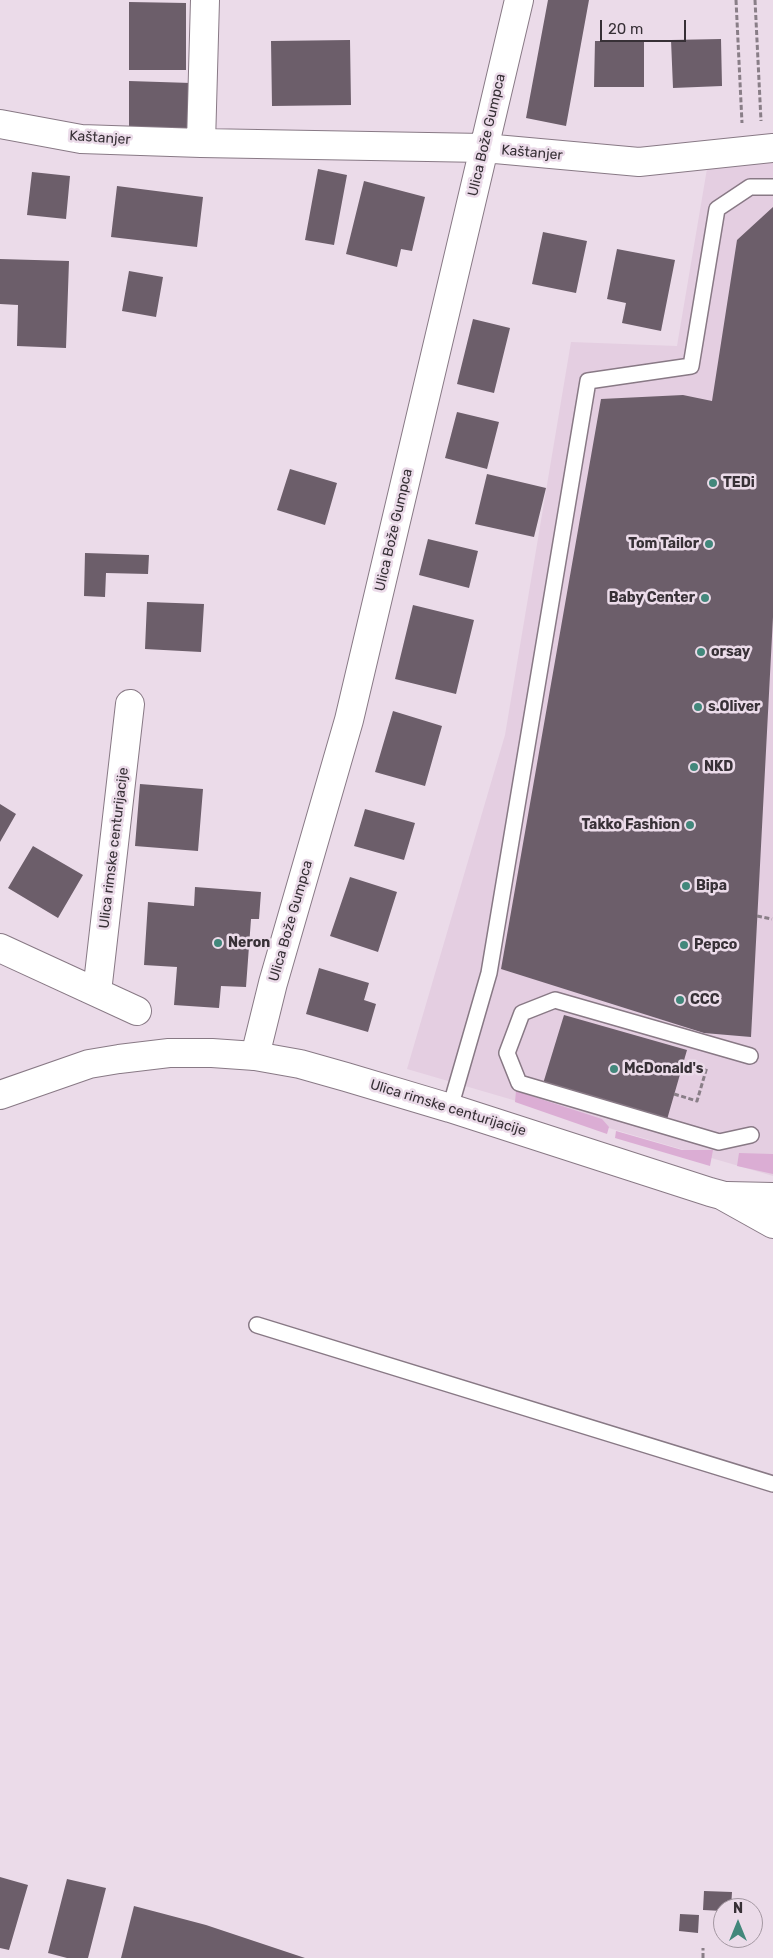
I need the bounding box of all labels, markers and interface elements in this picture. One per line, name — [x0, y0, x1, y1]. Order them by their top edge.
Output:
scale bar — [603, 10, 689, 42]
text: 20 m — [608, 20, 643, 38]
street label: Ulica Bože Gumpca — [465, 72, 509, 198]
street label: Kaštanjer — [69, 127, 131, 149]
street label: Kaštanjer — [501, 142, 563, 164]
street label: Ulica Bože Gumpca — [372, 467, 416, 593]
place label: TEDi — [723, 475, 755, 491]
marker: TEDi — [707, 477, 719, 489]
place label: Tom Tailor — [628, 536, 699, 552]
marker: Tom Tailor — [703, 538, 715, 550]
place label: Baby Center — [609, 590, 695, 606]
marker: Baby Center — [699, 592, 711, 604]
place label: orsay — [711, 644, 750, 660]
marker: orsay — [695, 646, 707, 658]
place label: s.Oliver — [708, 699, 760, 715]
marker: s.Oliver — [692, 701, 704, 713]
place label: NKD — [704, 759, 733, 775]
marker: NKD — [688, 761, 700, 773]
street label: Ulica rimske centurijacije — [96, 766, 132, 930]
place label: Takko Fashion — [582, 817, 680, 833]
marker: Takko Fashion — [684, 819, 696, 831]
street label: Ulica Bože Gumpca — [266, 858, 316, 984]
place label: Bipa — [696, 878, 727, 894]
marker: Bipa — [680, 880, 692, 892]
place label: Neron — [228, 935, 270, 951]
marker: Neron — [212, 937, 224, 949]
place label: Pepco — [694, 937, 737, 953]
marker: Pepco — [678, 939, 690, 951]
place label: CCC — [690, 992, 719, 1008]
marker: CCC — [674, 994, 686, 1006]
place label: McDonald's — [624, 1061, 703, 1077]
marker: McDonald's — [608, 1063, 620, 1075]
street label: Ulica rimske centurijacije — [368, 1076, 528, 1140]
north arrow — [713, 1898, 763, 1948]
text: N — [733, 1900, 743, 1917]

